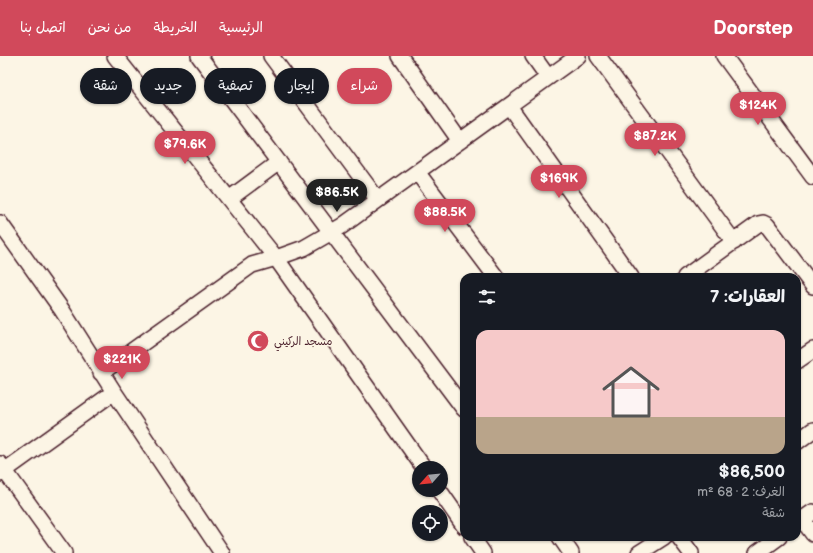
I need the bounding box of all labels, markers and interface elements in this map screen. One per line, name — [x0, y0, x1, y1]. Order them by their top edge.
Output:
text: Doorstep — [713, 17, 793, 40]
text: اتصل بنا — [20, 19, 66, 36]
text: من نحن — [88, 19, 131, 36]
text: الخريطة — [153, 19, 197, 36]
text: الرئيسية — [219, 19, 263, 36]
chip: شقة — [80, 68, 132, 104]
chip: جديد — [140, 68, 196, 104]
chip: تصفية — [204, 68, 266, 104]
chip: إيجار — [274, 68, 329, 104]
chip: شراء — [337, 68, 392, 104]
pin: $124K — [730, 92, 786, 126]
text: $124K — [739, 97, 777, 113]
pin: $87.2K — [622, 123, 688, 157]
text: $87.2K — [633, 128, 677, 144]
pin: $79.6K — [152, 131, 218, 165]
text: $79.6K — [164, 136, 206, 152]
pin: $169K — [531, 165, 587, 199]
text: $169K — [540, 170, 578, 186]
pin: $86.5K — [304, 179, 370, 213]
text: $86.5K — [315, 184, 359, 200]
pin: $88.5K — [412, 199, 478, 233]
text: $88.5K — [423, 204, 467, 220]
icon: filters — [476, 286, 498, 308]
text: العقارات: 7 — [710, 287, 785, 307]
mosque icon: مسجد الركيني — [245, 328, 271, 354]
place label: مسجد الركيني — [274, 335, 333, 352]
pin: $221K — [94, 346, 150, 380]
text: $221K — [103, 351, 141, 367]
icon: home — [595, 356, 667, 428]
north arrow — [412, 461, 448, 497]
map controls — [412, 461, 448, 541]
text: $86,500 — [719, 462, 785, 482]
text: الغرف: 2 · 68 m² — [697, 484, 785, 500]
button: locate — [412, 505, 448, 541]
text: شقة — [762, 505, 785, 521]

